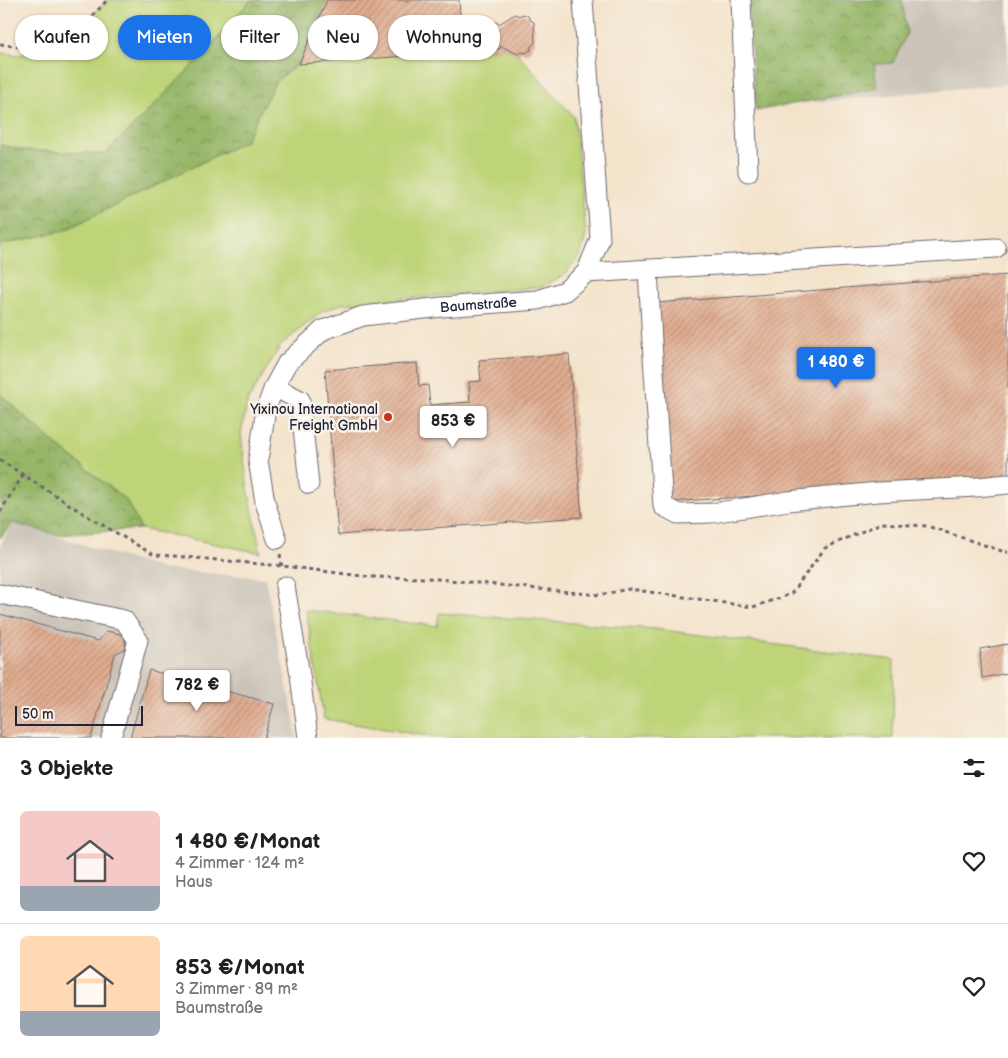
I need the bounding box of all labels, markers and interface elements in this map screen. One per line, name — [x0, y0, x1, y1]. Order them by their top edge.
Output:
chip: Kaufen — [15, 15, 108, 60]
chip: Mieten — [118, 15, 211, 60]
chip: Filter — [221, 15, 298, 60]
chip: Neu — [308, 15, 378, 60]
chip: Wohnung — [388, 15, 500, 60]
street label: Baumstraße — [439, 293, 517, 316]
pin: 1 480 € — [790, 346, 882, 389]
text: 1 480 € — [808, 353, 864, 372]
place label: Yixinou International Freight GmbH — [249, 401, 378, 434]
pin: 853 € — [418, 406, 488, 448]
marker: Yixinou International Freight GmbH — [382, 411, 394, 423]
text: 853 € — [431, 412, 475, 431]
pin: 782 € — [162, 670, 232, 712]
text: 782 € — [175, 676, 219, 695]
scale bar — [15, 703, 142, 726]
text: 50 m — [22, 706, 54, 723]
icon: filters — [960, 754, 988, 782]
text: 3 Objekte — [20, 756, 113, 781]
text: 1 480 €/Monat — [175, 829, 320, 854]
icon: home — [60, 831, 120, 891]
icon: heart — [960, 847, 988, 875]
text: 4 Zimmer · 124 m² — [175, 854, 304, 873]
text: Haus — [175, 873, 213, 892]
text: 853 €/Monat — [175, 955, 304, 980]
icon: home — [60, 956, 120, 1016]
icon: heart — [960, 972, 988, 1000]
text: 3 Zimmer · 89 m² — [175, 980, 298, 999]
text: Baumstraße — [175, 999, 263, 1018]

